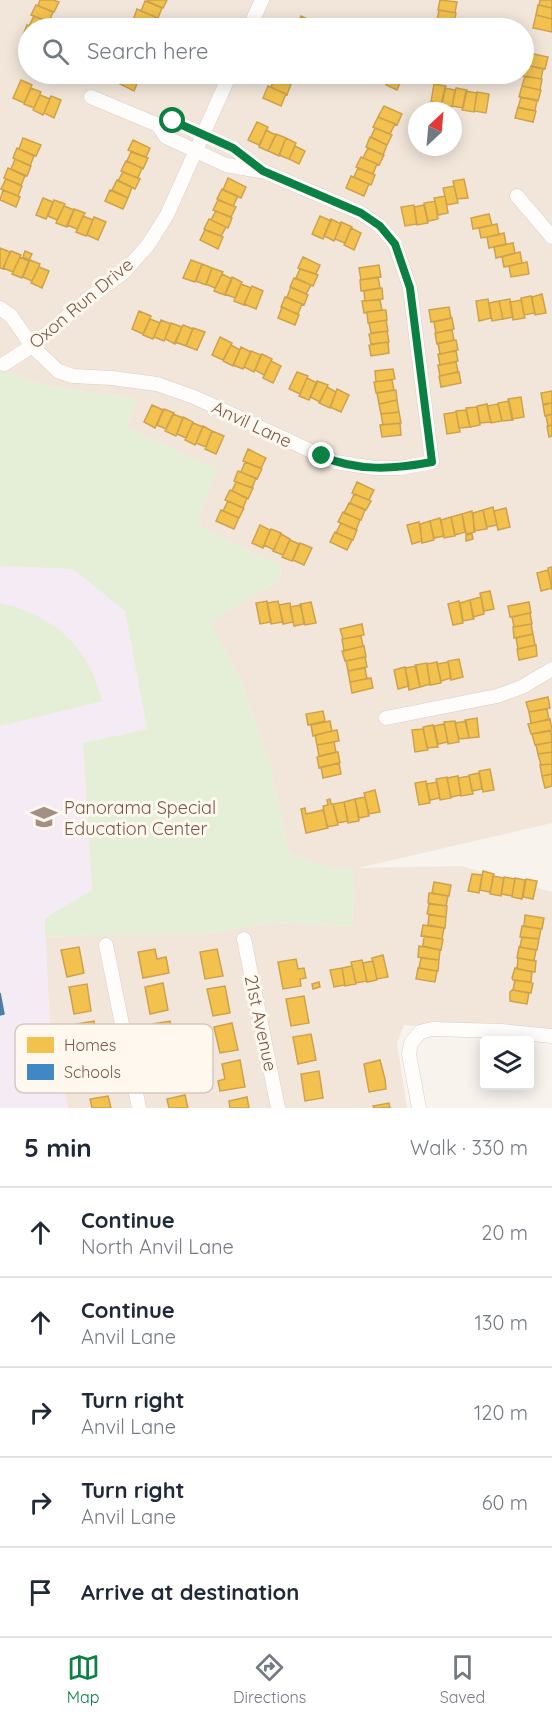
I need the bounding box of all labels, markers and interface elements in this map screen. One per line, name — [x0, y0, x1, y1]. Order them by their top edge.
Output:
search box — [18, 18, 534, 84]
icon: search — [39, 35, 72, 68]
text: Search here — [87, 37, 208, 65]
north arrow — [408, 102, 462, 156]
route start — [159, 107, 185, 133]
street label: Oxon Run Drive — [24, 253, 138, 353]
street label: Anvil Lane — [208, 396, 296, 452]
route end — [308, 442, 334, 468]
place label: Panorama Special Education Center — [64, 796, 216, 840]
school or university icon: Panorama Special Education Center — [29, 802, 59, 832]
street label: 21st Avenue — [240, 973, 282, 1073]
legend — [15, 1024, 213, 1093]
text: Homes — [64, 1035, 116, 1055]
map controls — [480, 1036, 534, 1090]
button: layers — [480, 1036, 534, 1090]
text: Schools — [64, 1062, 121, 1082]
text: 5 min — [24, 1131, 92, 1164]
text: Walk · 330 m — [410, 1135, 528, 1160]
text: Continue — [81, 1206, 175, 1234]
icon: ahead — [24, 1216, 57, 1249]
text: 20 m — [481, 1220, 528, 1245]
text: North Anvil Lane — [81, 1234, 234, 1259]
text: Continue — [81, 1296, 175, 1324]
icon: ahead — [24, 1306, 57, 1339]
text: 130 m — [475, 1310, 528, 1335]
text: Anvil Lane — [81, 1324, 176, 1349]
text: Turn right — [81, 1386, 185, 1414]
icon: right — [24, 1396, 57, 1429]
text: 120 m — [474, 1400, 528, 1425]
text: Anvil Lane — [81, 1414, 176, 1439]
text: Turn right — [81, 1476, 185, 1504]
icon: right — [24, 1486, 57, 1519]
text: 60 m — [482, 1490, 528, 1515]
text: Anvil Lane — [81, 1504, 176, 1529]
icon: arrive — [24, 1576, 57, 1609]
text: Arrive at destination — [81, 1578, 299, 1606]
tab: Map — [67, 1651, 100, 1707]
tab: Directions — [233, 1651, 306, 1707]
tab: Saved — [440, 1651, 485, 1707]

